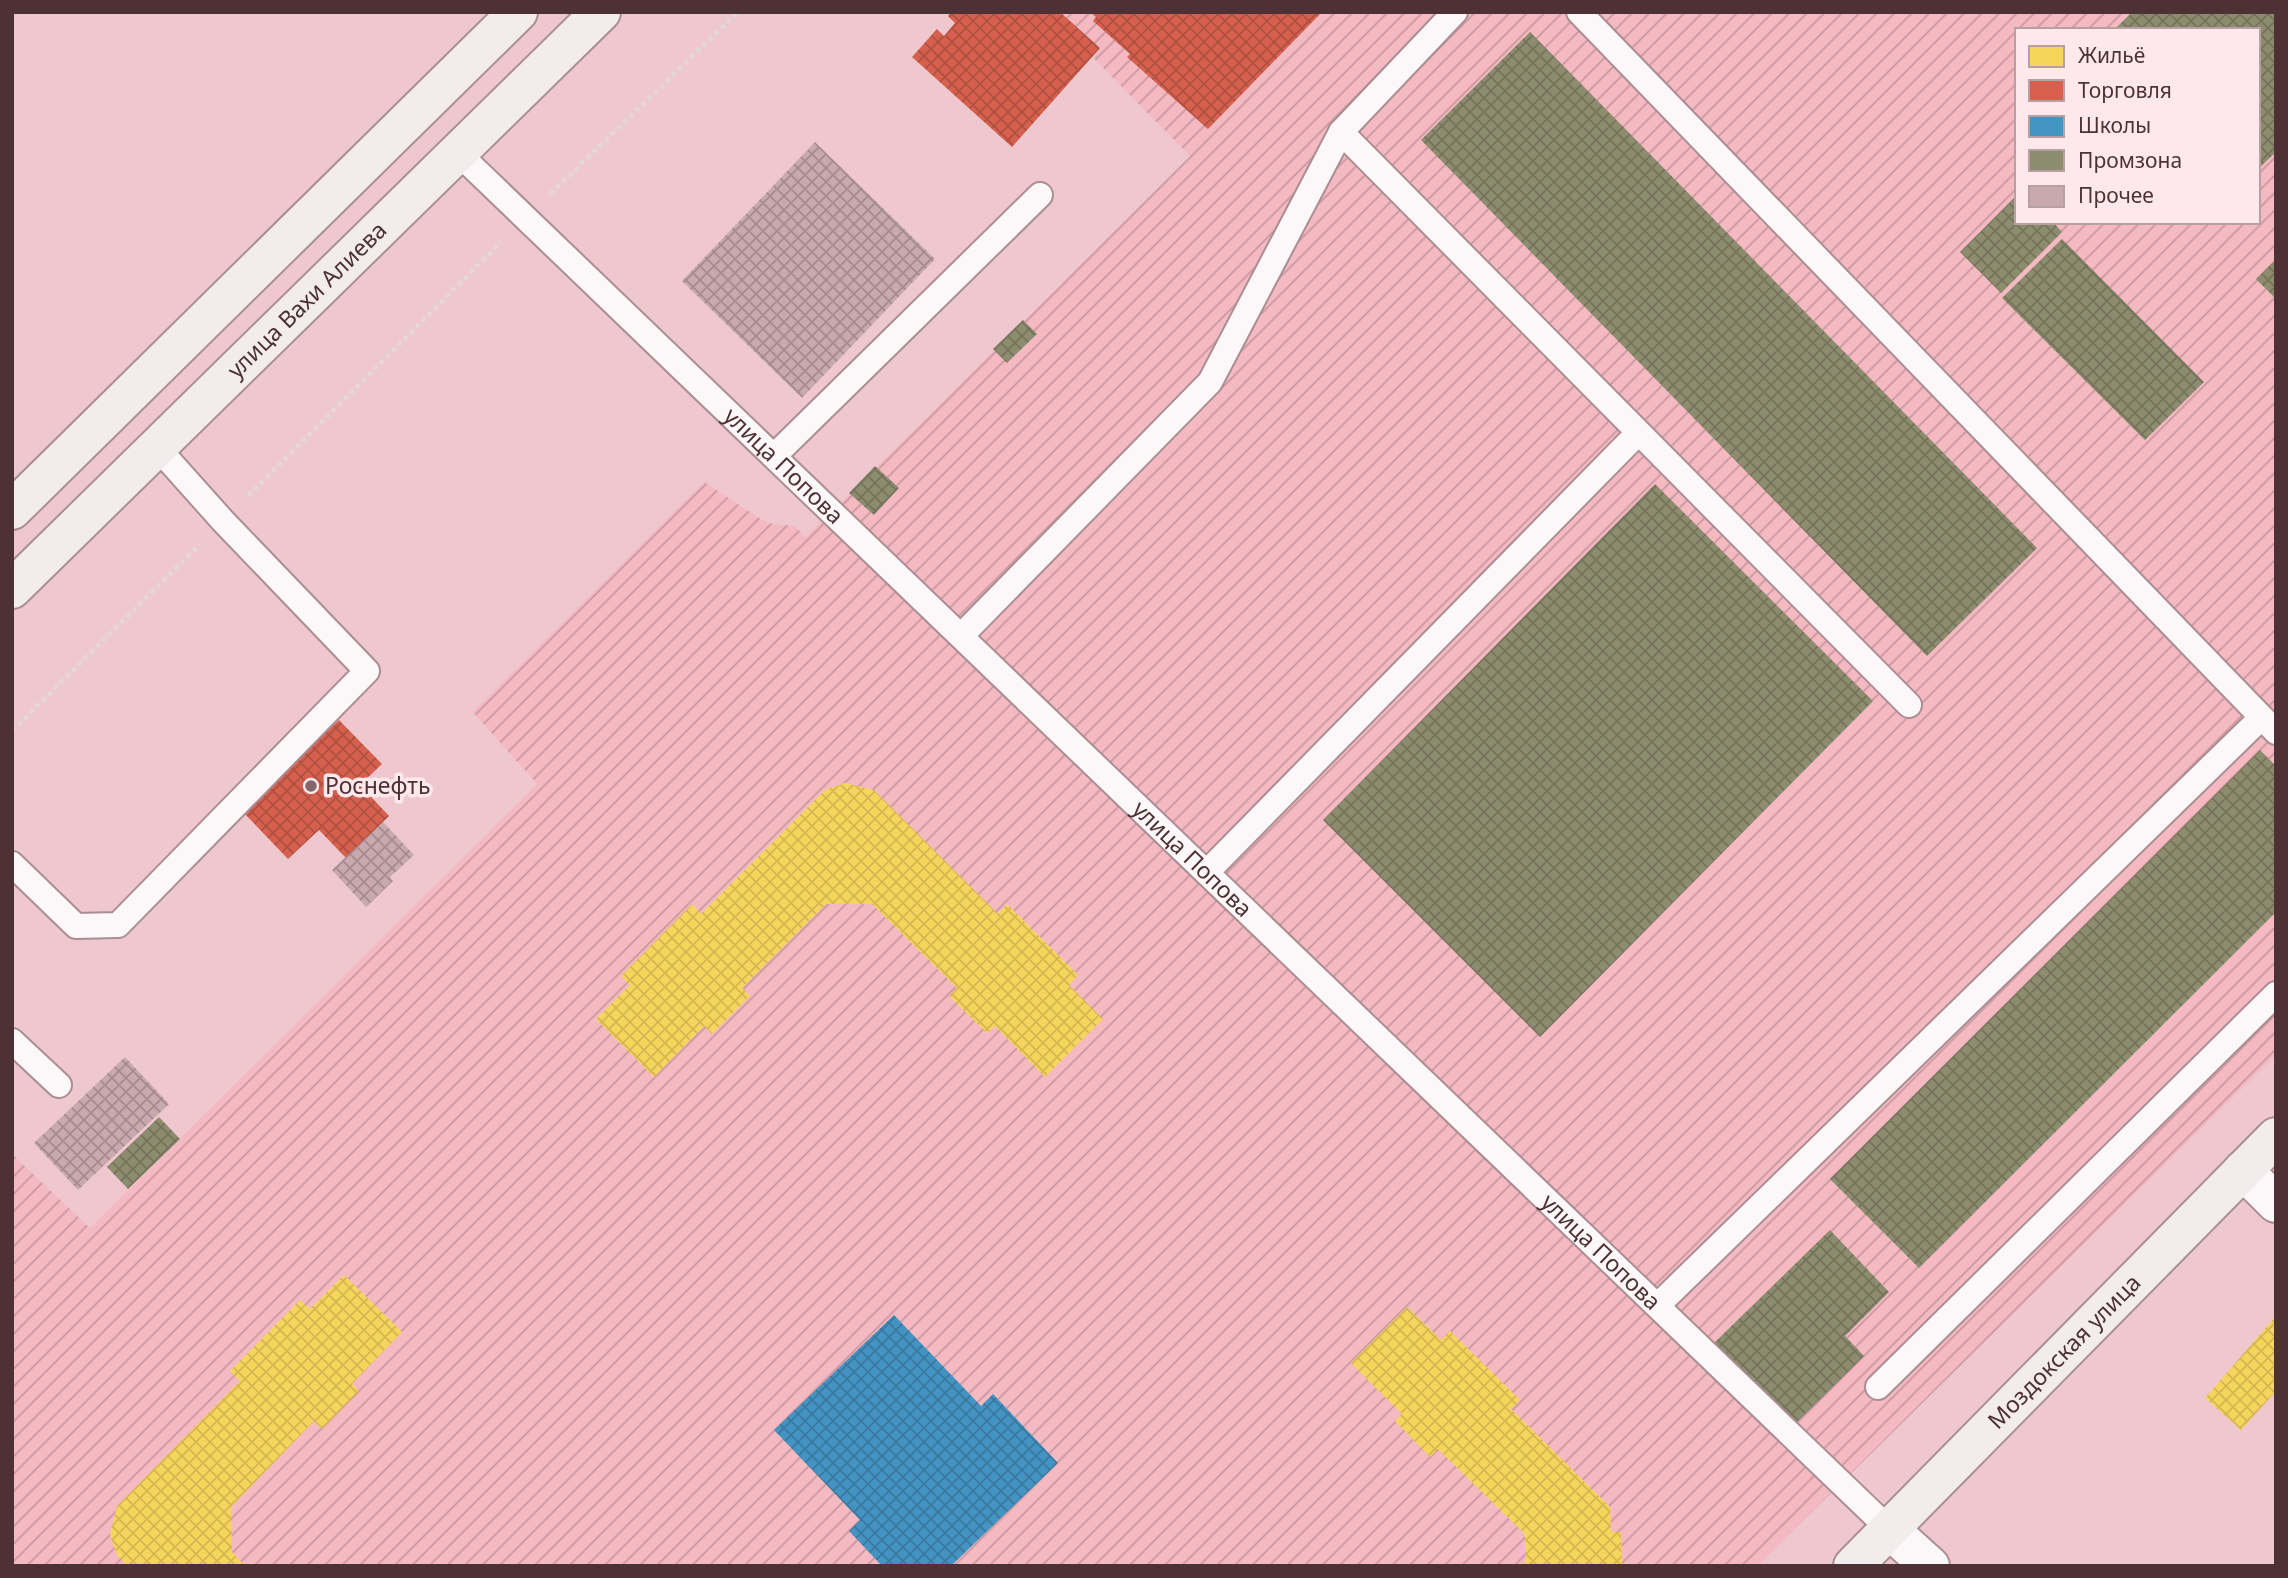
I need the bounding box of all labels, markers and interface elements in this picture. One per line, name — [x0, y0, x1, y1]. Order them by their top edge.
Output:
legend — [2015, 28, 2260, 224]
text: Жильё — [2078, 41, 2145, 69]
text: Торговля — [2078, 76, 2172, 104]
text: Школы — [2078, 111, 2151, 139]
text: Промзона — [2078, 146, 2182, 174]
text: Прочее — [2078, 181, 2154, 209]
street label: улица Вахи Алиева — [220, 214, 393, 385]
street label: улица Попова — [717, 400, 851, 531]
place label: Роснефть — [325, 769, 430, 801]
marker: Роснефть — [303, 778, 319, 794]
street label: улица Попова — [1126, 793, 1260, 924]
street label: улица Попова — [1535, 1186, 1669, 1317]
street label: Моздокская улица — [1980, 1267, 2147, 1435]

